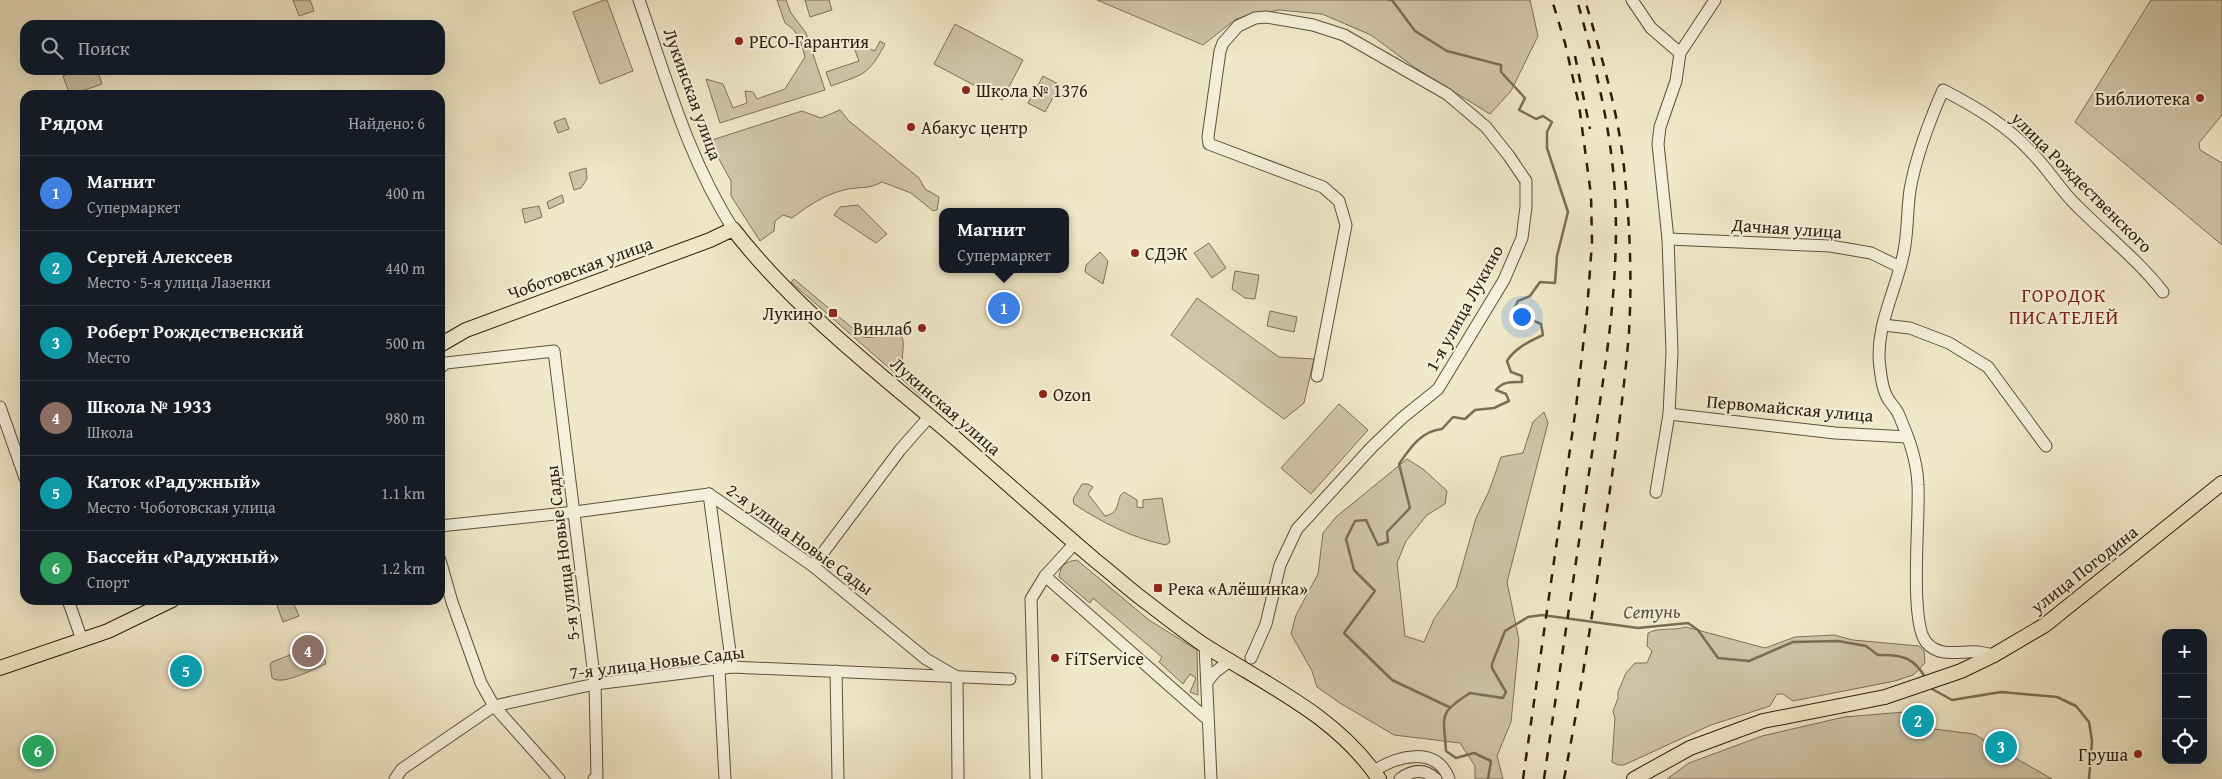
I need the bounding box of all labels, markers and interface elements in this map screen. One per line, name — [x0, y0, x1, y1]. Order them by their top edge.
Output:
search box — [20, 20, 445, 75]
street label: Лукинская улица — [657, 24, 730, 164]
place label: РЕСО-Гарантия — [749, 28, 869, 55]
icon: search — [38, 34, 66, 62]
text: Поиск — [78, 34, 130, 62]
marker: РЕСО-Гарантия — [733, 35, 745, 47]
place label: Школа № 1376 — [976, 77, 1088, 104]
marker: Школа № 1376 — [960, 84, 972, 96]
place label: Библиотека — [2095, 85, 2190, 112]
marker: Библиотека — [2194, 92, 2206, 104]
street label: улица Рождественского — [2004, 104, 2159, 259]
text: Рядом — [40, 107, 103, 138]
text: Найдено: 6 — [348, 111, 425, 135]
place label: Абакус центр — [921, 114, 1028, 141]
marker: Абакус центр — [905, 121, 917, 133]
text: Магнит — [87, 167, 155, 195]
text: 1 — [52, 181, 60, 205]
text: 400 m — [385, 181, 425, 205]
text: Супермаркет — [87, 195, 180, 219]
popup — [939, 208, 1069, 273]
street label: Дачная улица — [1730, 211, 1843, 245]
text: Магнит — [957, 215, 1025, 243]
street label: Чоботовская улица — [504, 229, 657, 307]
place label: СДЭК — [1145, 240, 1188, 267]
street label: 1-я улица Лукино — [1418, 240, 1510, 376]
text: Сергей Алексеев — [87, 242, 233, 270]
text: Супермаркет — [957, 243, 1051, 267]
marker: СДЭК — [1129, 247, 1141, 259]
text: 2 — [52, 256, 60, 280]
text: 440 m — [385, 256, 425, 280]
text: Место · 5-я улица Лазенки — [87, 270, 271, 294]
district label: ГОРОДОК ПИСАТЕЛЕЙ — [2009, 281, 2119, 331]
pin: 1 — [988, 289, 1020, 327]
place label: Лукино — [763, 300, 823, 327]
your location — [1509, 304, 1535, 330]
marker: Лукино — [827, 307, 839, 319]
place label: Винлаб — [853, 315, 912, 342]
text: Роберт Рождественский — [87, 317, 304, 345]
marker: Винлаб — [916, 322, 928, 334]
text: 3 — [52, 331, 60, 355]
text: 500 m — [385, 331, 425, 355]
text: Место — [87, 345, 130, 369]
street label: Лукинская улица — [885, 350, 1008, 462]
place label: Ozon — [1053, 381, 1091, 408]
street label: Первомайская улица — [1705, 387, 1875, 429]
marker: Ozon — [1037, 388, 1049, 400]
text: Школа № 1933 — [87, 392, 212, 420]
text: 4 — [52, 406, 60, 430]
text: 980 m — [385, 406, 425, 430]
text: Школа — [87, 420, 133, 444]
street label: 5-я улица Новые Сады — [538, 464, 586, 642]
text: Каток «Радужный» — [87, 467, 261, 495]
street label: 2-я улица Новые Сады — [721, 476, 880, 602]
text: 5 — [52, 481, 60, 505]
text: 1.1 km — [381, 481, 425, 505]
text: Место · Чоботовская улица — [87, 495, 276, 519]
street label: улица Погодина — [2024, 518, 2144, 620]
text: Бассейн «Радужный» — [87, 542, 279, 570]
text: 6 — [52, 556, 60, 580]
text: 1.2 km — [381, 556, 425, 580]
text: Спорт — [87, 570, 129, 594]
place label: Река «Алёшинка» — [1168, 575, 1308, 602]
marker: Река «Алёшинка» — [1152, 582, 1164, 594]
water label: Сетунь — [1623, 596, 1681, 625]
map controls — [2162, 629, 2207, 764]
button: + — [2162, 629, 2207, 674]
pin: 4 — [292, 632, 324, 670]
street label: 7-я улица Новые Сады — [568, 638, 746, 686]
place label: FiTService — [1065, 645, 1144, 672]
pin: 5 — [170, 652, 202, 690]
marker: FiTService — [1049, 652, 1061, 664]
button: − — [2162, 674, 2207, 719]
pin: 2 — [1902, 702, 1934, 740]
button: locate — [2162, 719, 2207, 764]
pin: 3 — [1985, 728, 2017, 766]
pin: 6 — [22, 732, 54, 770]
place label: Груша — [2078, 741, 2128, 768]
marker: Груша — [2132, 748, 2144, 760]

